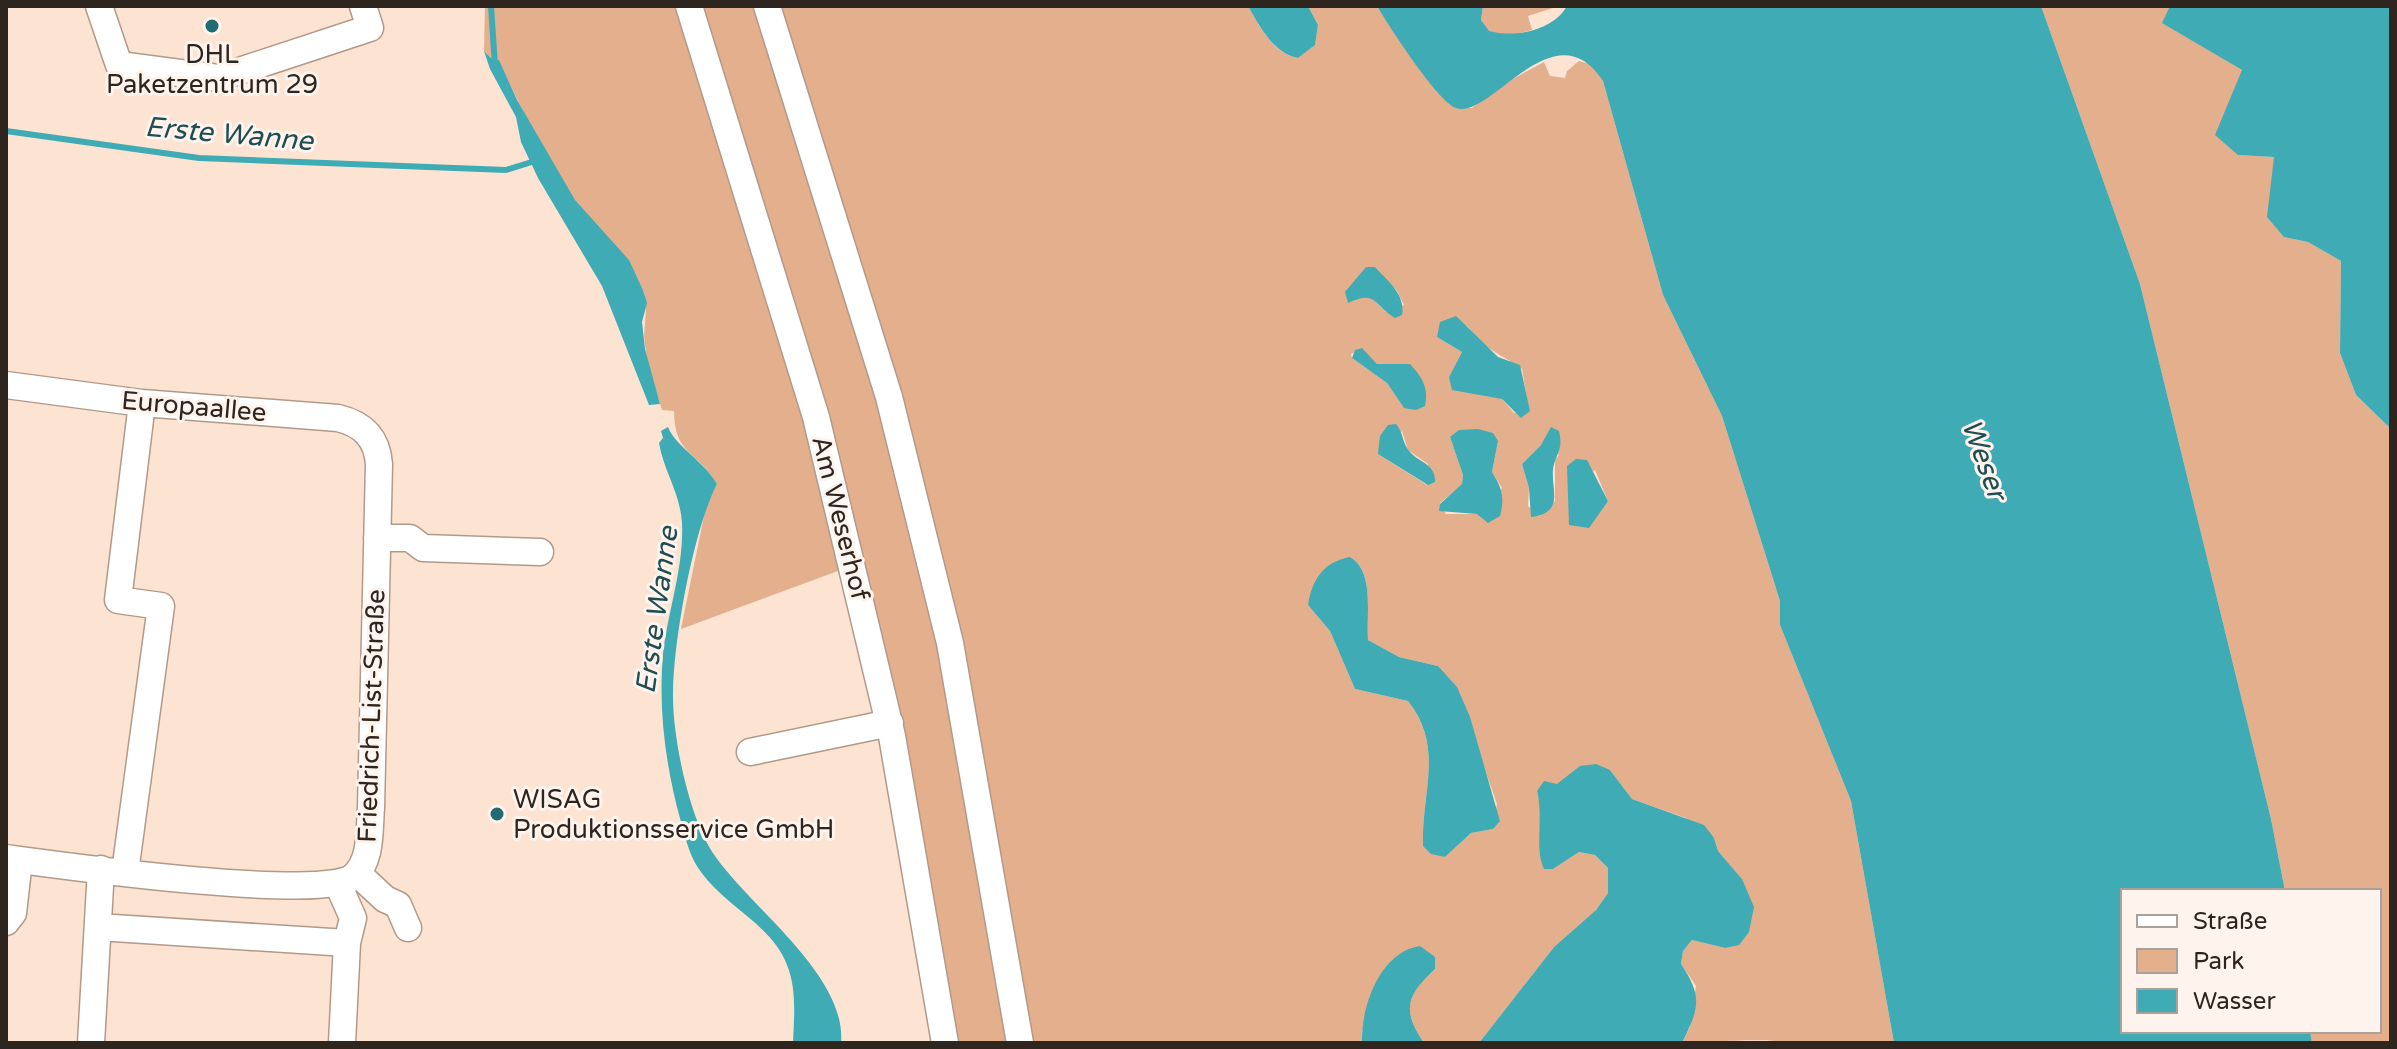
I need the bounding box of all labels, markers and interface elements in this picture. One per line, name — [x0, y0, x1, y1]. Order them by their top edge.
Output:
marker: DHL Paketzentrum 29 — [203, 17, 221, 35]
place label: DHL Paketzentrum 29 — [106, 39, 318, 100]
water label: Erste Wanne — [144, 110, 316, 158]
street label: Europaallee — [120, 385, 268, 428]
water label: Weser — [1954, 415, 2015, 507]
street label: Am Weserhof — [805, 433, 876, 604]
water label: Erste Wanne — [628, 522, 686, 696]
street label: Friedrich-List-Straße — [352, 589, 391, 843]
place label: WISAG Produktionsservice GmbH — [513, 784, 834, 845]
marker: WISAG Produktionsservice GmbH — [488, 805, 506, 823]
legend — [2121, 889, 2381, 1033]
text: Straße — [2193, 907, 2267, 936]
text: Park — [2193, 947, 2244, 976]
text: Wasser — [2193, 987, 2276, 1016]

